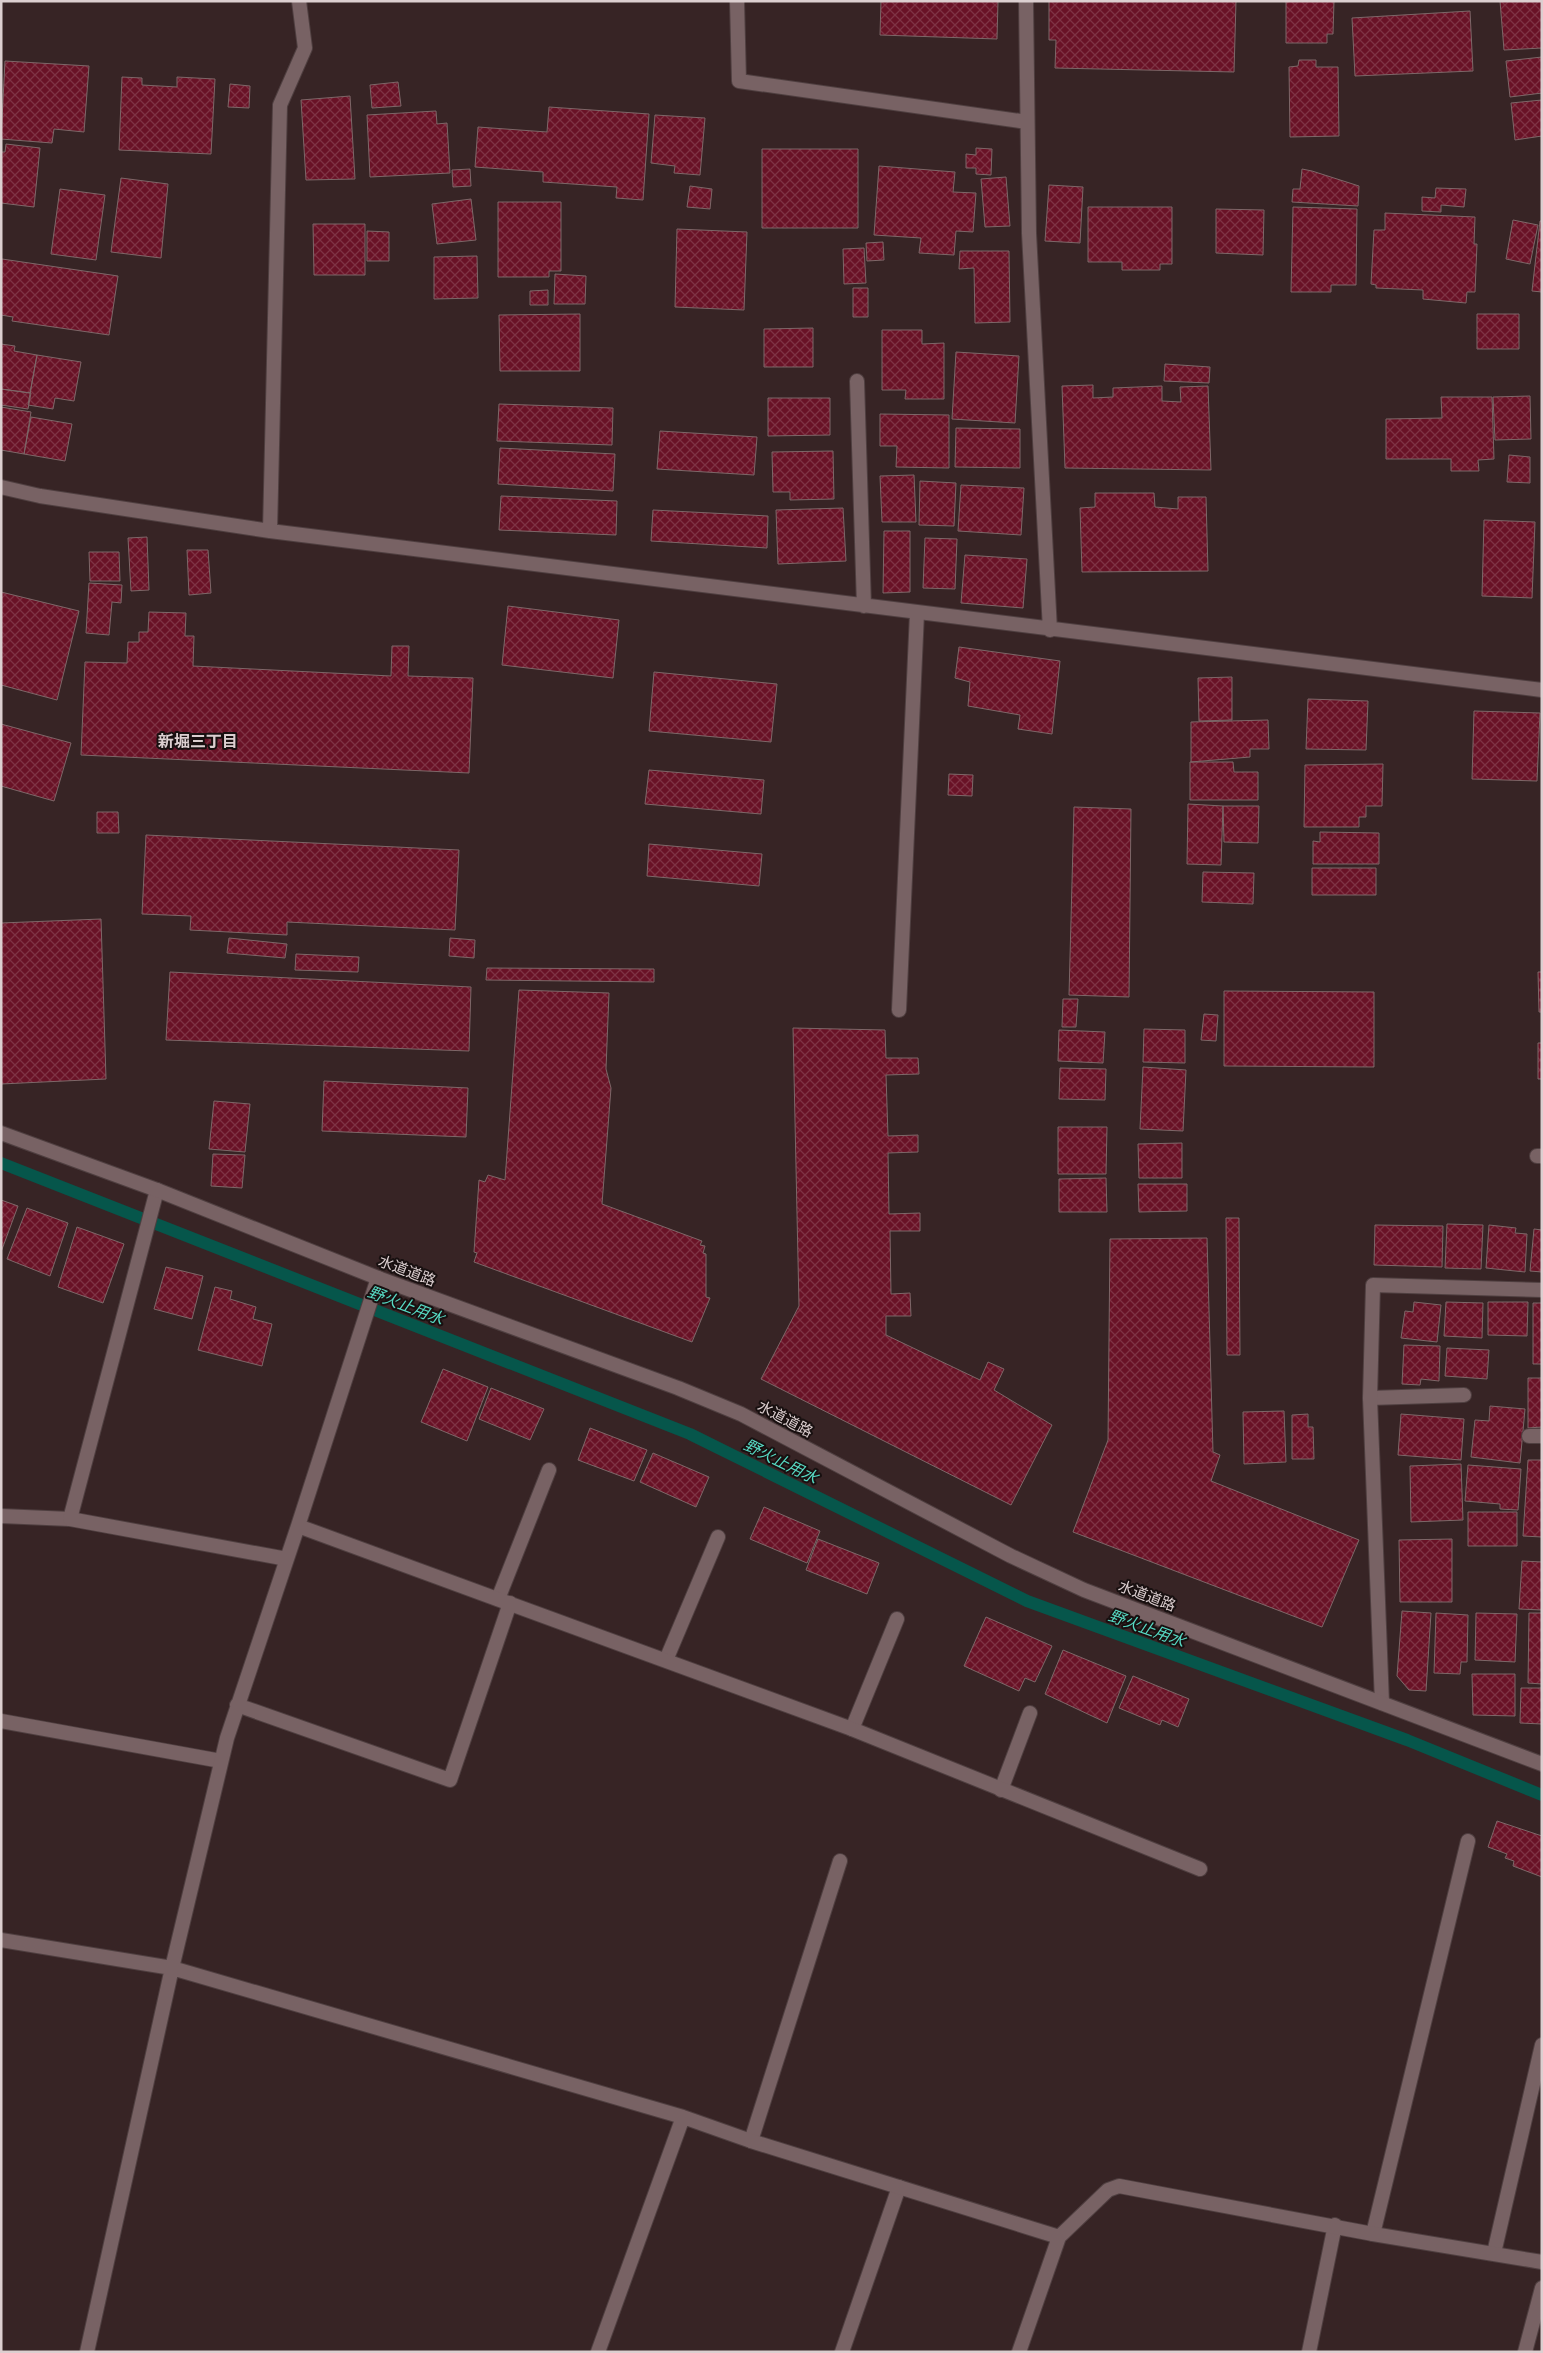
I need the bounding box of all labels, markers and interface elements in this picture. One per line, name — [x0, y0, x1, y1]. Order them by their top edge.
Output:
district label: 新堀三丁目 — [158, 731, 238, 751]
street label: 水道道路 — [376, 1251, 439, 1290]
water label: 野火止用水 — [365, 1281, 449, 1329]
street label: 水道道路 — [754, 1396, 816, 1441]
water label: 野火止用水 — [741, 1434, 823, 1488]
street label: 水道道路 — [1116, 1576, 1179, 1615]
water label: 野火止用水 — [1106, 1605, 1190, 1652]

